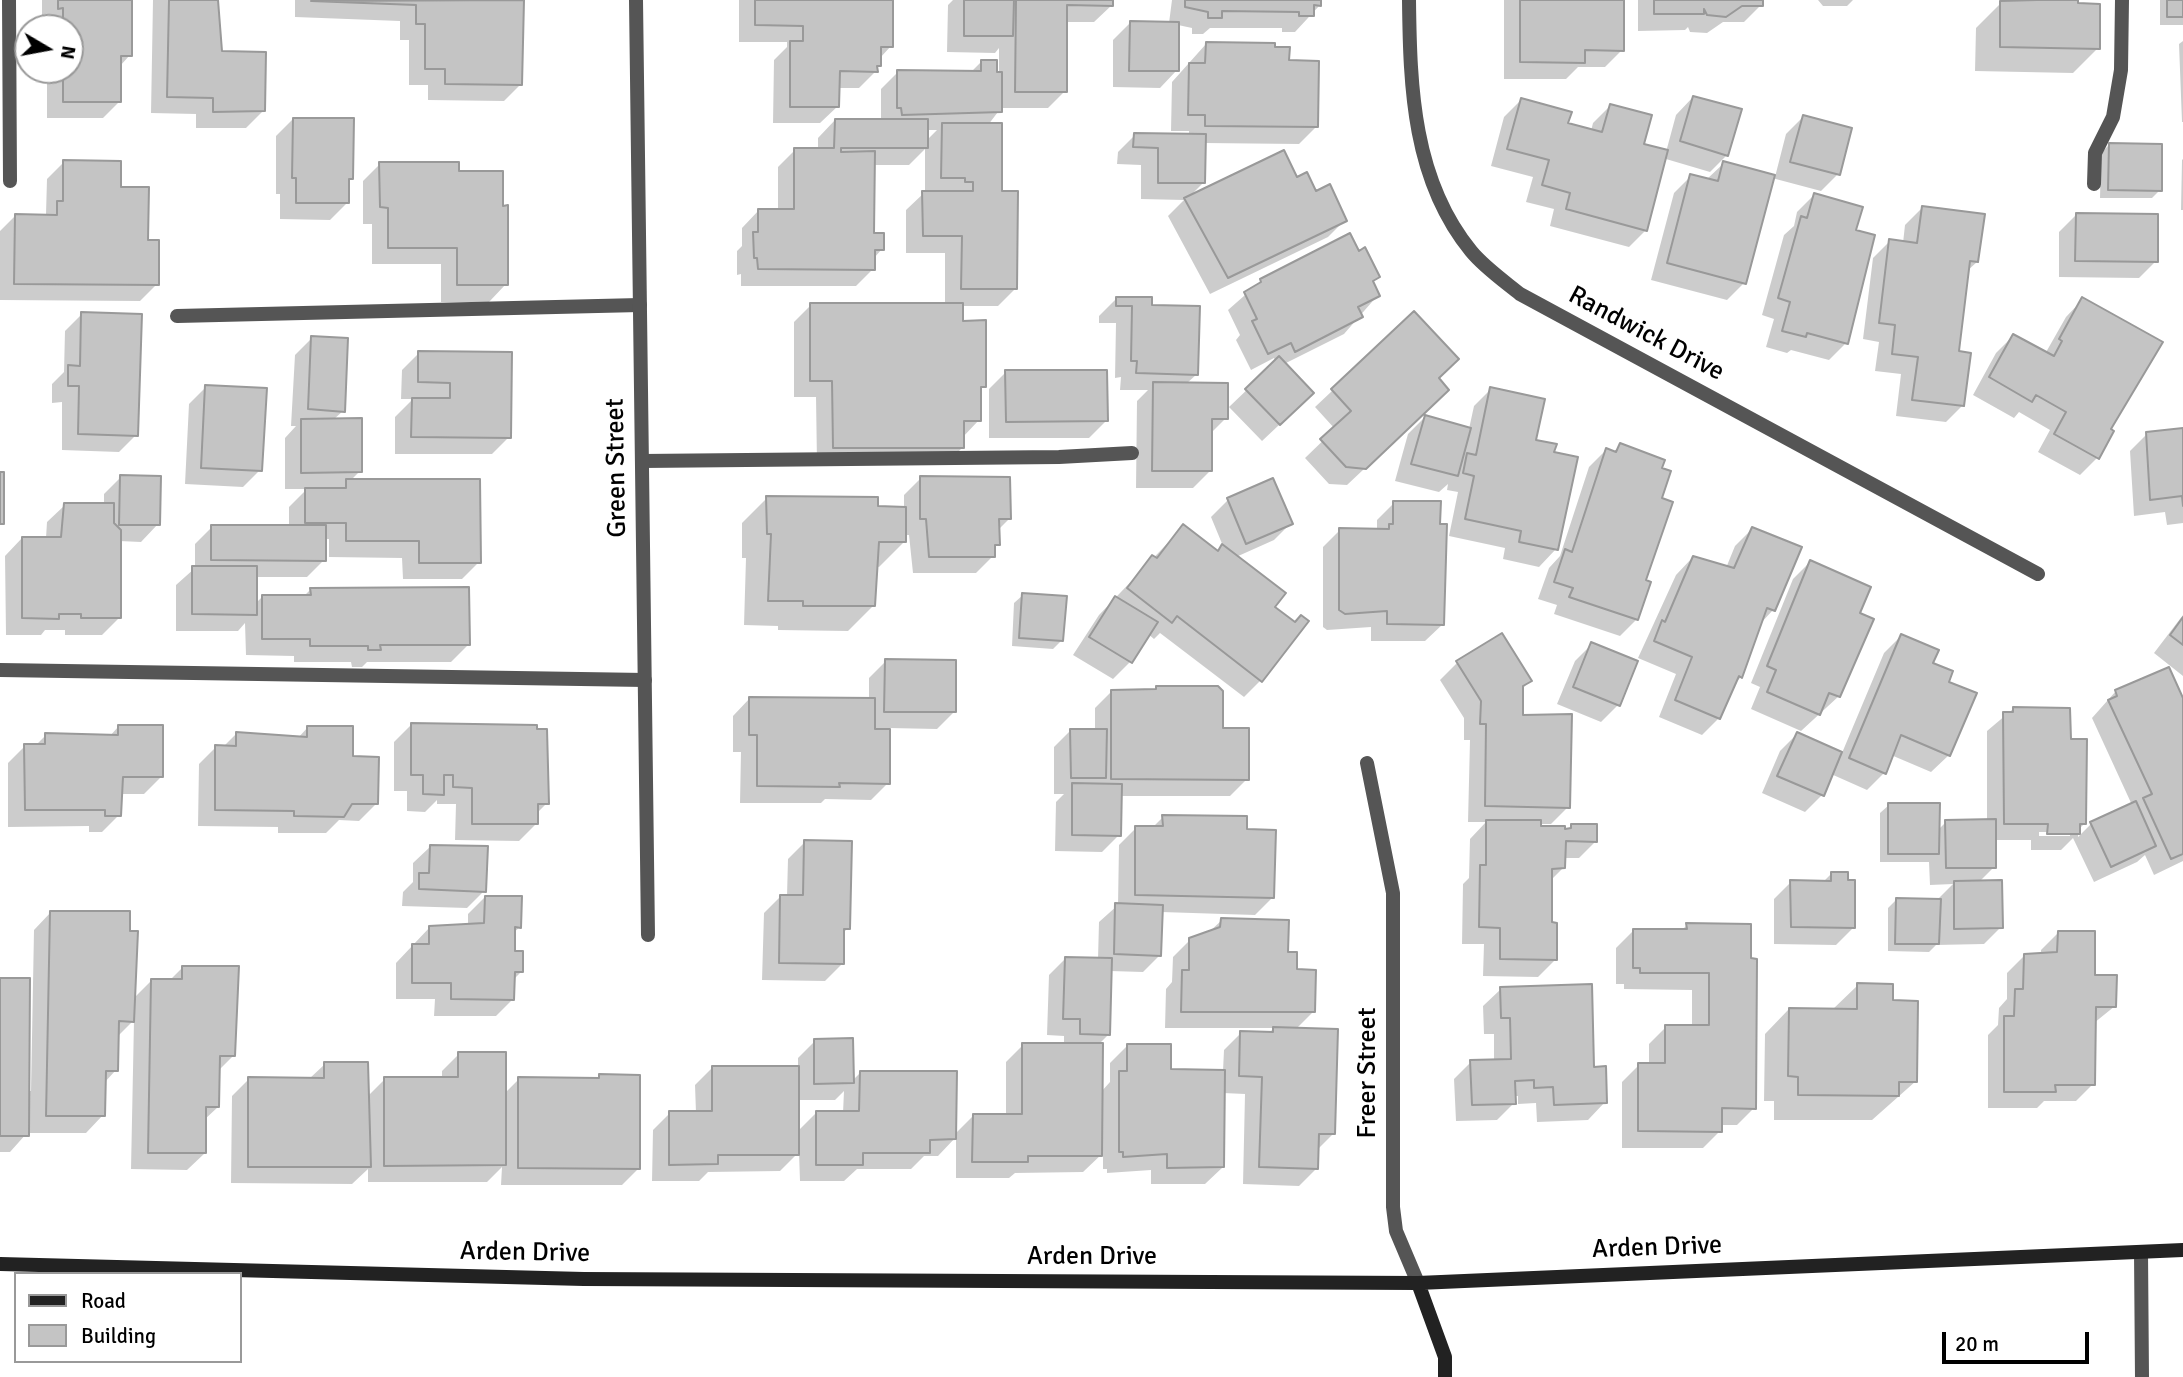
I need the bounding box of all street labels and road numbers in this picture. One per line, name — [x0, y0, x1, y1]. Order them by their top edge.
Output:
street label: Randwick Drive — [1563, 280, 1729, 388]
street label: Green Street — [600, 398, 634, 538]
street label: Freer Street — [1352, 1007, 1384, 1139]
street label: Arden Drive — [1591, 1230, 1723, 1266]
street label: Arden Drive — [460, 1236, 590, 1270]
street label: Arden Drive — [1027, 1241, 1157, 1273]

